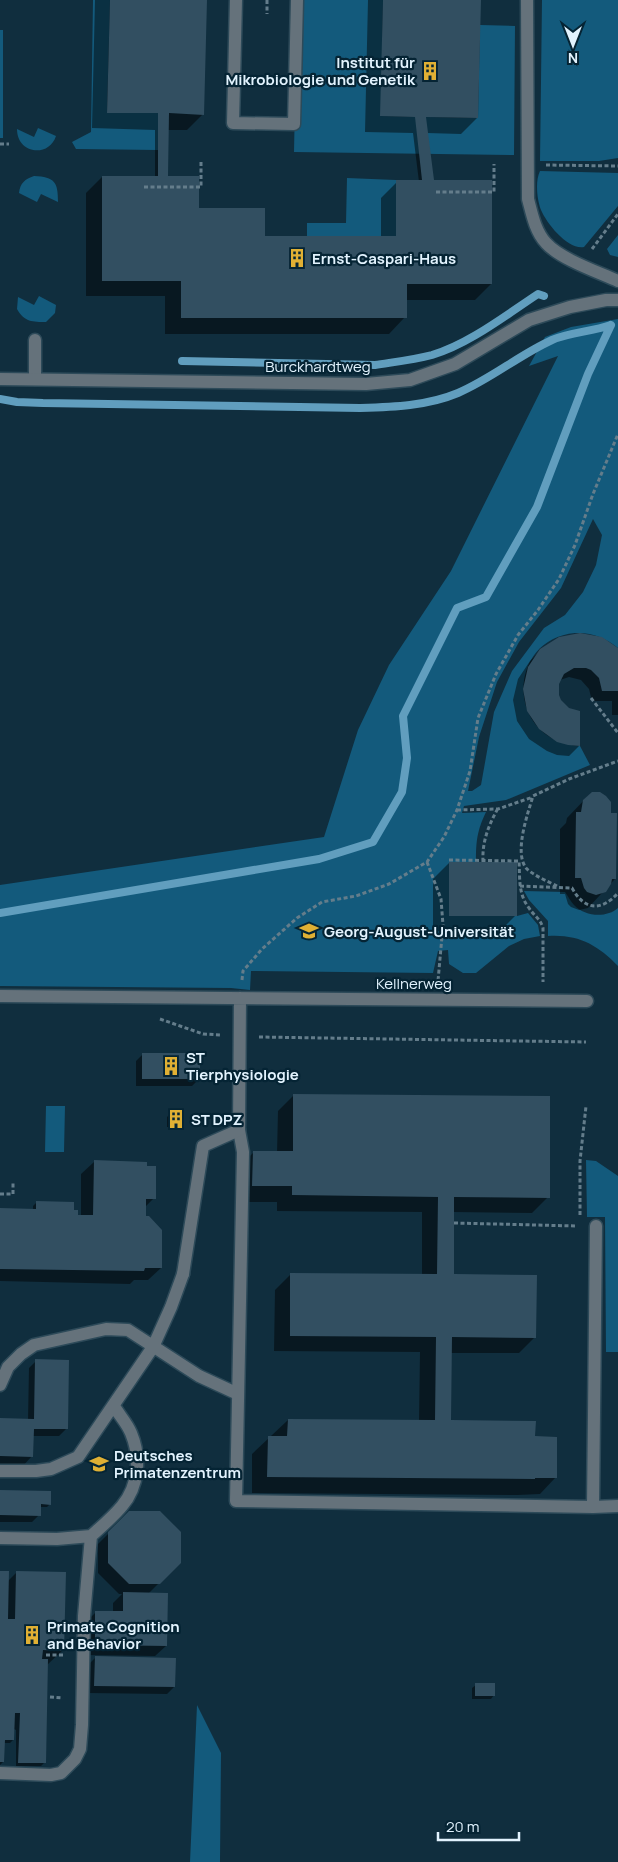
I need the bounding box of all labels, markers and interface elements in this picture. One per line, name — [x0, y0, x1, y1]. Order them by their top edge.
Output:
north arrow — [548, 20, 598, 70]
text: N — [568, 49, 578, 68]
place label: Institut für Mikrobiologie und Genetik — [225, 52, 416, 90]
building icon: Institut für Mikrobiologie und Genetik — [419, 60, 441, 82]
building icon: Ernst-Caspari-Haus — [286, 247, 308, 269]
place label: Ernst-Caspari-Haus — [312, 248, 456, 269]
street label: Burckhardtweg — [265, 356, 371, 377]
school or university icon: Georg-August-Universität — [298, 920, 320, 942]
place label: Georg-August-Universität — [324, 921, 514, 942]
street label: Kellnerweg — [376, 973, 452, 994]
place label: ST Tierphysiologie — [186, 1047, 299, 1085]
building icon: ST Tierphysiologie — [160, 1055, 182, 1077]
building icon: ST DPZ — [165, 1108, 187, 1130]
place label: ST DPZ — [191, 1109, 243, 1130]
place label: Deutsches Primatenzentrum — [114, 1445, 241, 1483]
school or university icon: Deutsches Primatenzentrum — [88, 1453, 110, 1475]
place label: Primate Cognition and Behavior — [47, 1616, 180, 1654]
building icon: Primate Cognition and Behavior — [21, 1624, 43, 1646]
scale bar — [438, 1810, 519, 1842]
text: 20 m — [446, 1816, 479, 1837]

